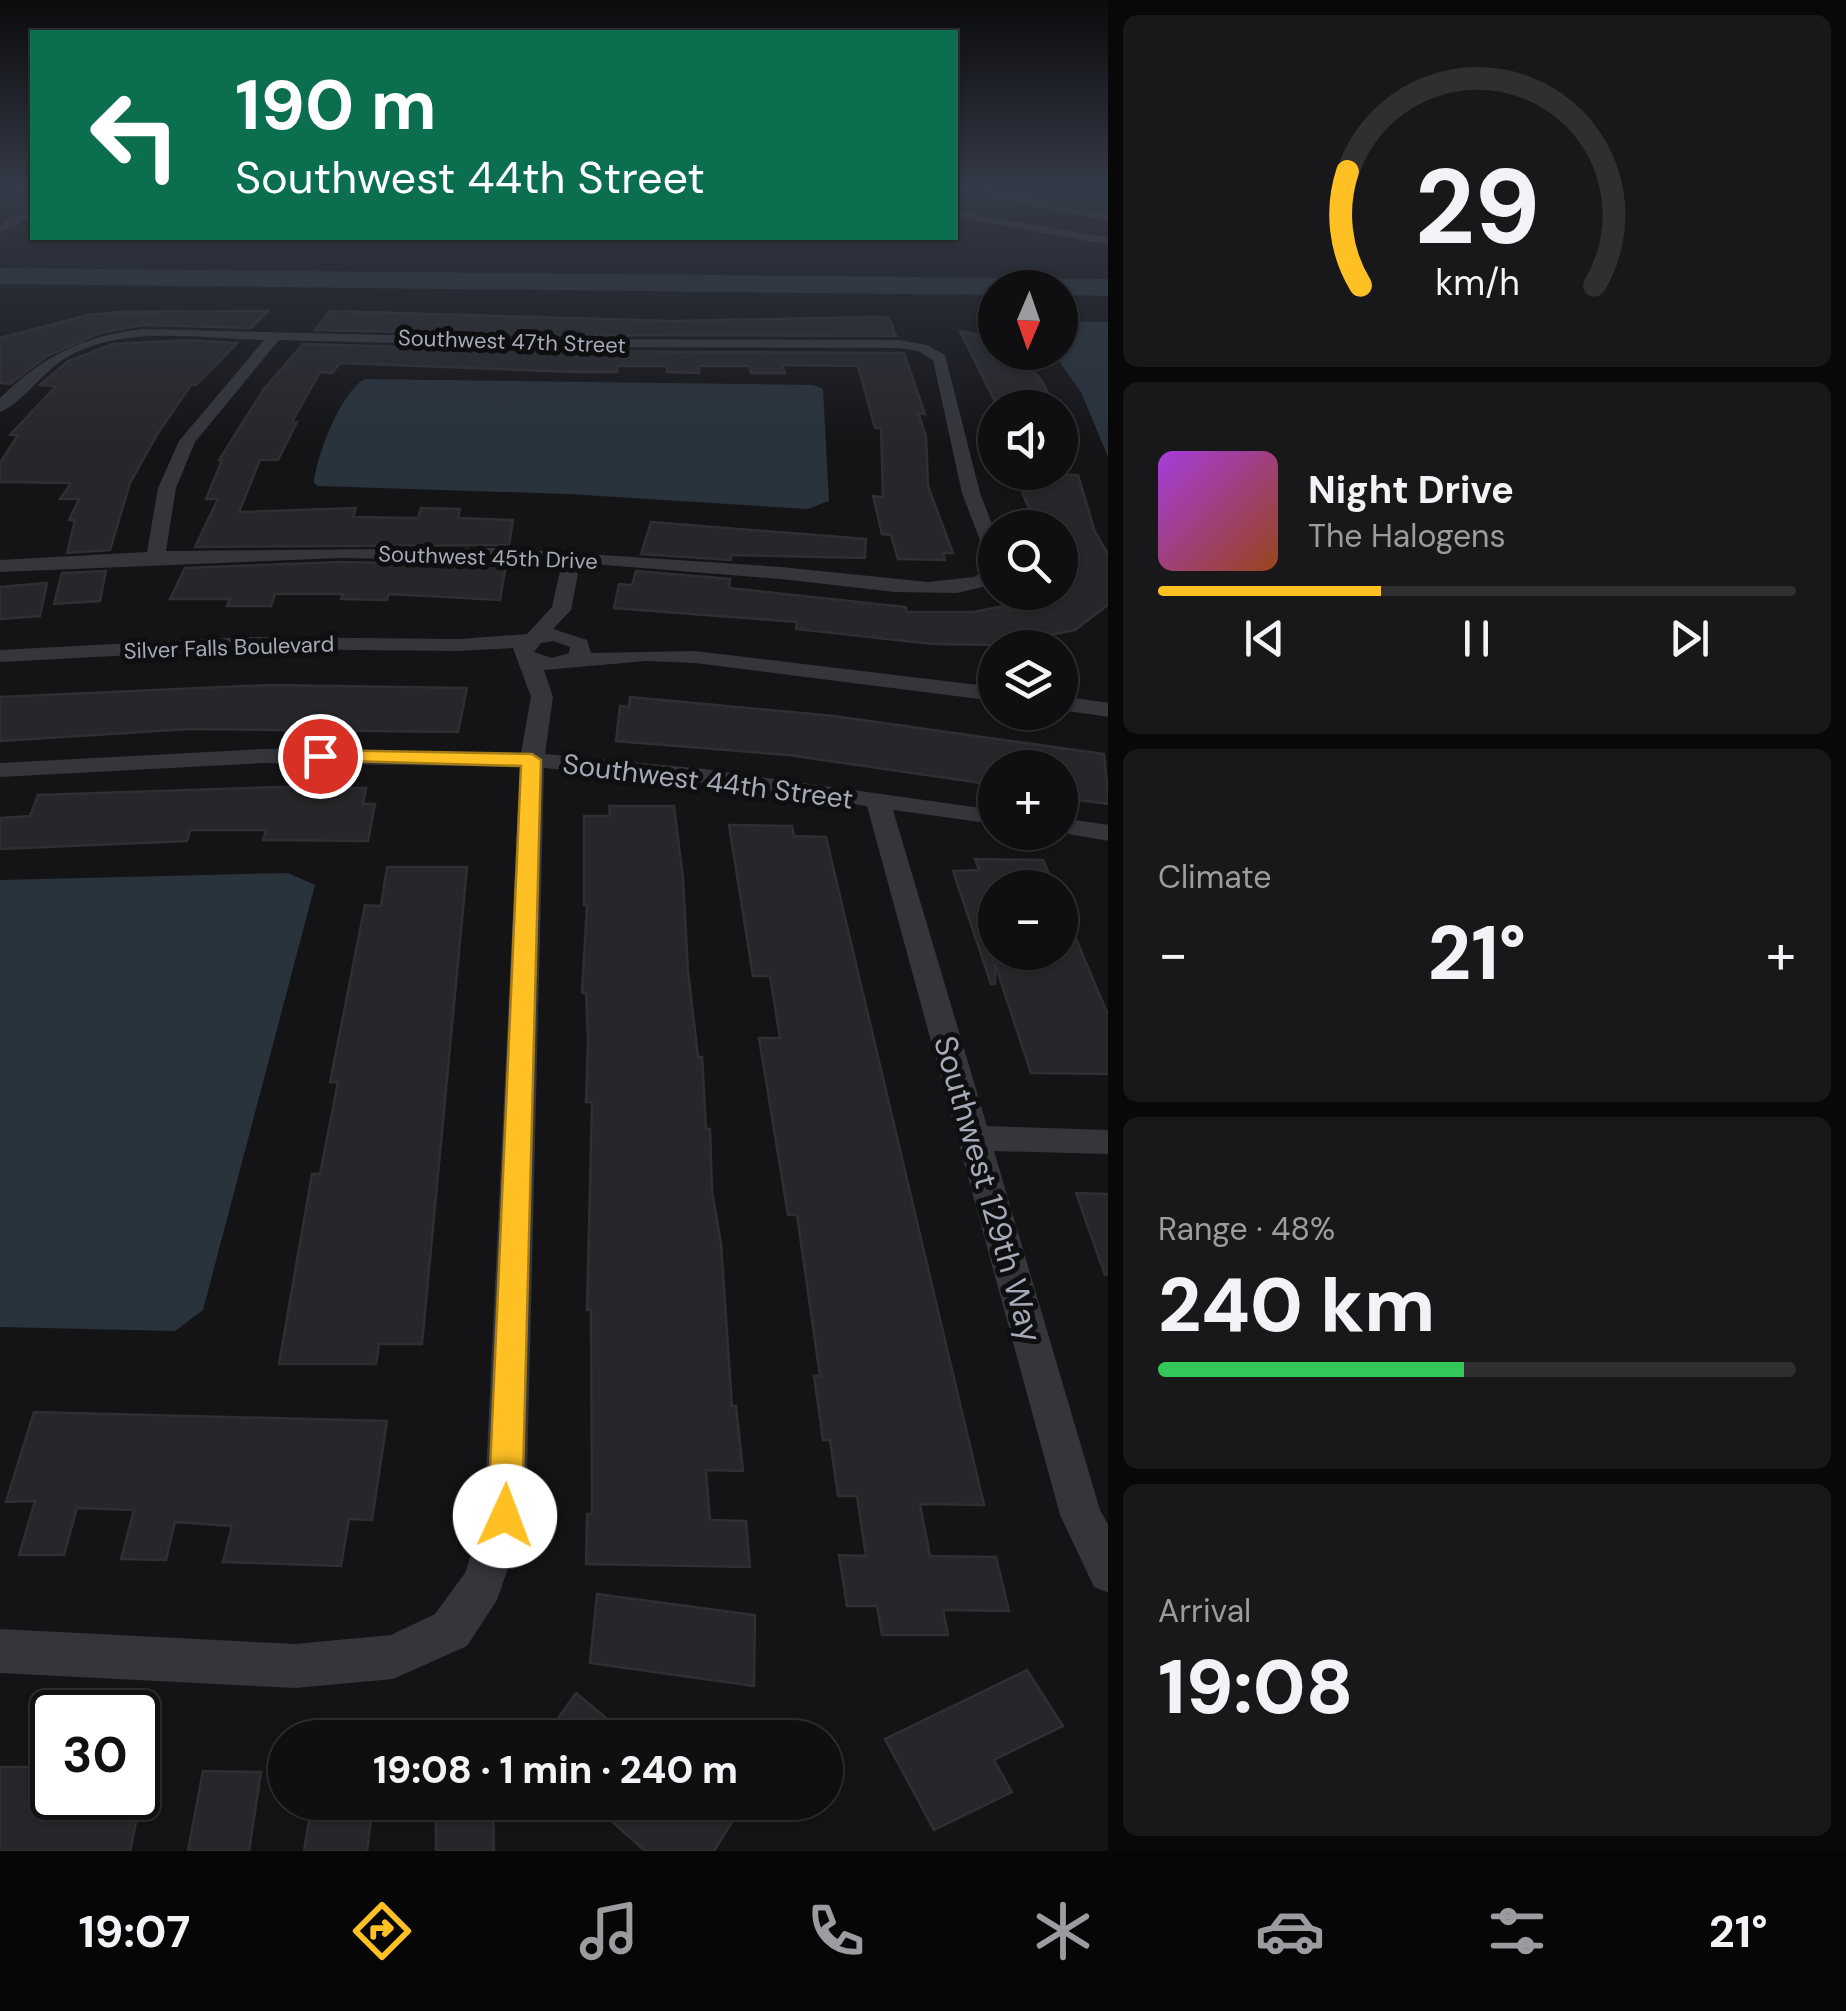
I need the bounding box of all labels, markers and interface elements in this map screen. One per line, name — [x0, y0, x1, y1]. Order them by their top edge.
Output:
text: 190 m — [235, 60, 437, 151]
icon: left — [70, 70, 200, 200]
text: 29 — [1414, 140, 1540, 275]
text: Southwest 44th Street — [235, 148, 705, 207]
text: km/h — [1435, 260, 1519, 306]
north arrow — [978, 270, 1078, 370]
map controls — [978, 270, 1078, 970]
street label: Southwest 47th Street — [397, 323, 627, 360]
button: sound — [978, 390, 1078, 490]
text: Night Drive — [1308, 465, 1514, 515]
button: search — [978, 510, 1078, 610]
text: The Halogens — [1308, 515, 1506, 557]
street label: Southwest 45th Drive — [378, 539, 598, 576]
icon: previous — [1237, 611, 1292, 666]
icon: pause — [1449, 611, 1504, 666]
icon: next — [1662, 611, 1717, 666]
street label: Silver Falls Boulevard — [123, 629, 335, 666]
button: layers — [978, 630, 1078, 730]
pin — [278, 714, 363, 799]
icon: arrive — [293, 729, 348, 784]
street label: Southwest 44th Street — [561, 745, 855, 818]
button: + — [978, 750, 1078, 850]
text: Climate — [1158, 856, 1272, 898]
button: − — [978, 870, 1078, 970]
text: 21° — [1428, 905, 1526, 1002]
text: − — [1158, 918, 1188, 990]
text: + — [1766, 918, 1796, 990]
street label: Southwest 129th Way — [924, 1031, 1052, 1347]
text: Range · 48% — [1158, 1208, 1335, 1250]
text: 240 km — [1158, 1257, 1435, 1354]
position arrow — [453, 1464, 557, 1568]
text: Arrival — [1158, 1590, 1251, 1632]
text: 19:08 — [1158, 1639, 1353, 1736]
speed limit sign: 30 — [30, 1690, 160, 1820]
text: 19:08 · 1 min · 240 m — [373, 1745, 738, 1795]
icon: directions — [347, 1896, 417, 1966]
icon: music — [574, 1896, 644, 1966]
icon: phone — [801, 1896, 871, 1966]
icon: climate — [1028, 1896, 1098, 1966]
icon: car — [1255, 1896, 1325, 1966]
icon: filters — [1482, 1896, 1552, 1966]
text: 19:07 — [78, 1902, 190, 1961]
text: 21° — [1709, 1902, 1767, 1961]

